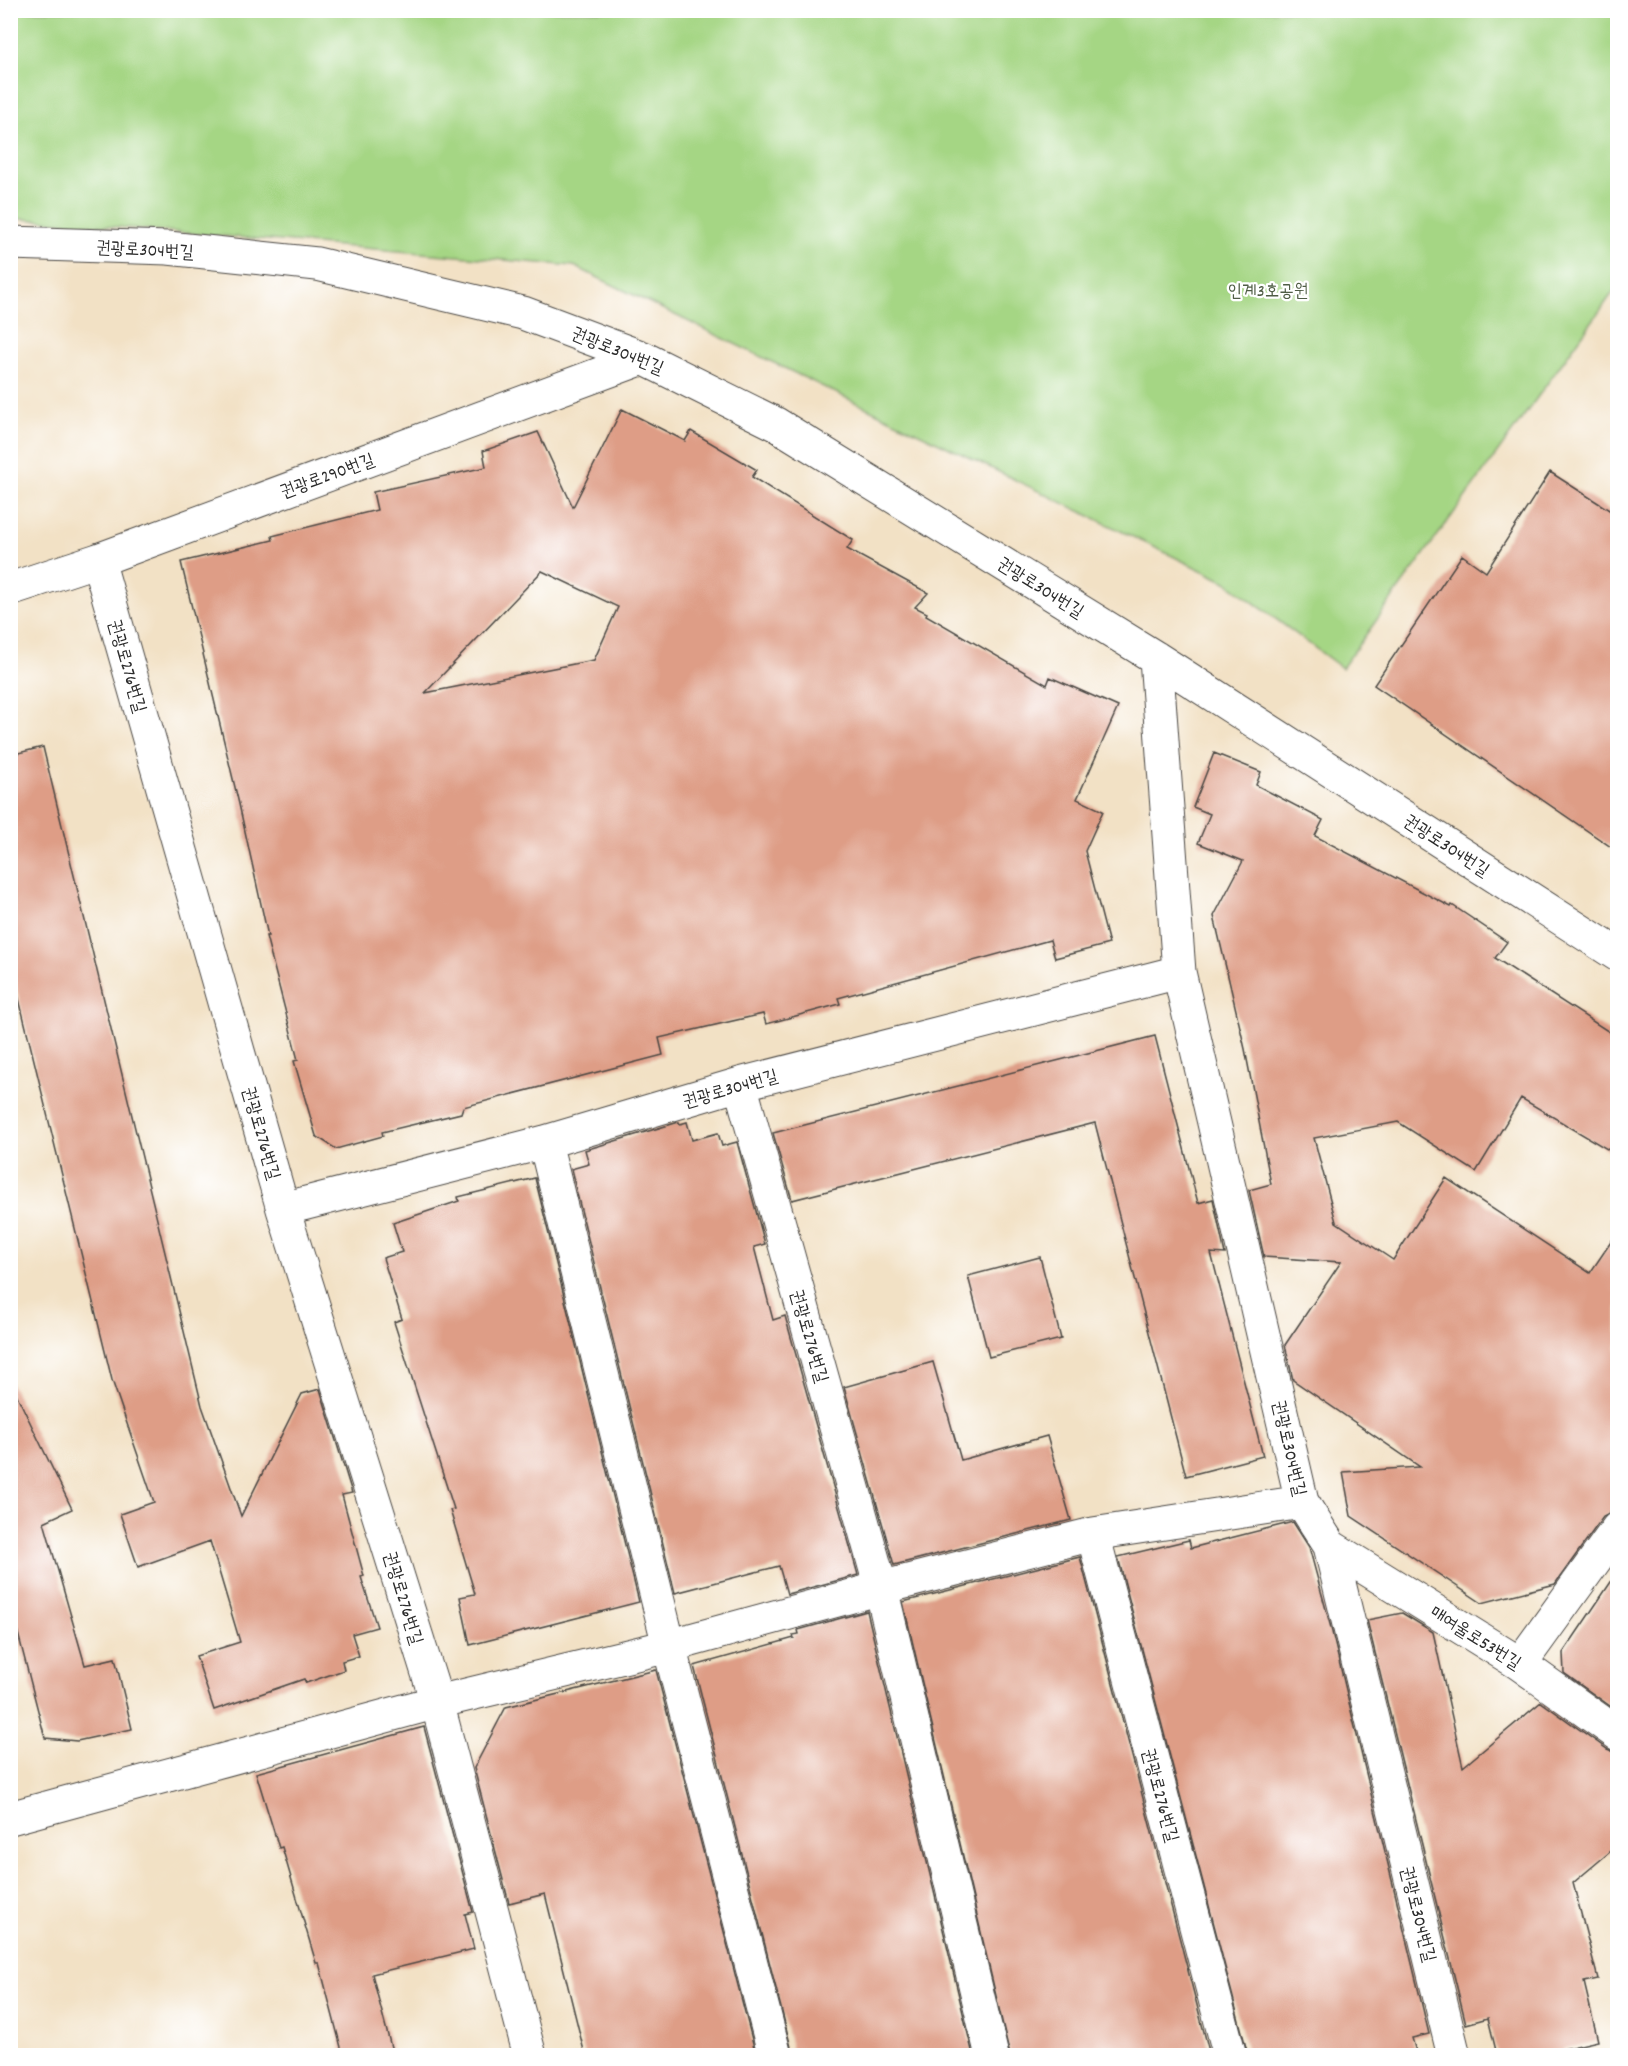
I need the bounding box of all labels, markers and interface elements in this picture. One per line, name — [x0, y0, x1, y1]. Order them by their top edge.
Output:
street label: 권광로304번길 — [95, 236, 195, 267]
park label: 인계3호공원 — [1228, 280, 1308, 305]
street label: 권광로304번길 — [567, 322, 668, 382]
street label: 권광로290번길 — [277, 449, 379, 506]
street label: 권광로304번길 — [992, 553, 1088, 626]
street label: 권광로276번길 — [100, 617, 151, 717]
street label: 권광로304번길 — [1398, 810, 1494, 884]
street label: 권광로304번길 — [680, 1065, 782, 1116]
street label: 권광로276번길 — [234, 1084, 285, 1184]
street label: 권광로276번길 — [782, 1287, 833, 1387]
street label: 권광로304번길 — [1264, 1398, 1311, 1499]
street label: 권광로276번길 — [376, 1549, 428, 1649]
street label: 매여울로53번길 — [1424, 1601, 1526, 1677]
street label: 권광로276번길 — [1134, 1746, 1183, 1846]
street label: 권광로304번길 — [1393, 1864, 1441, 1966]

